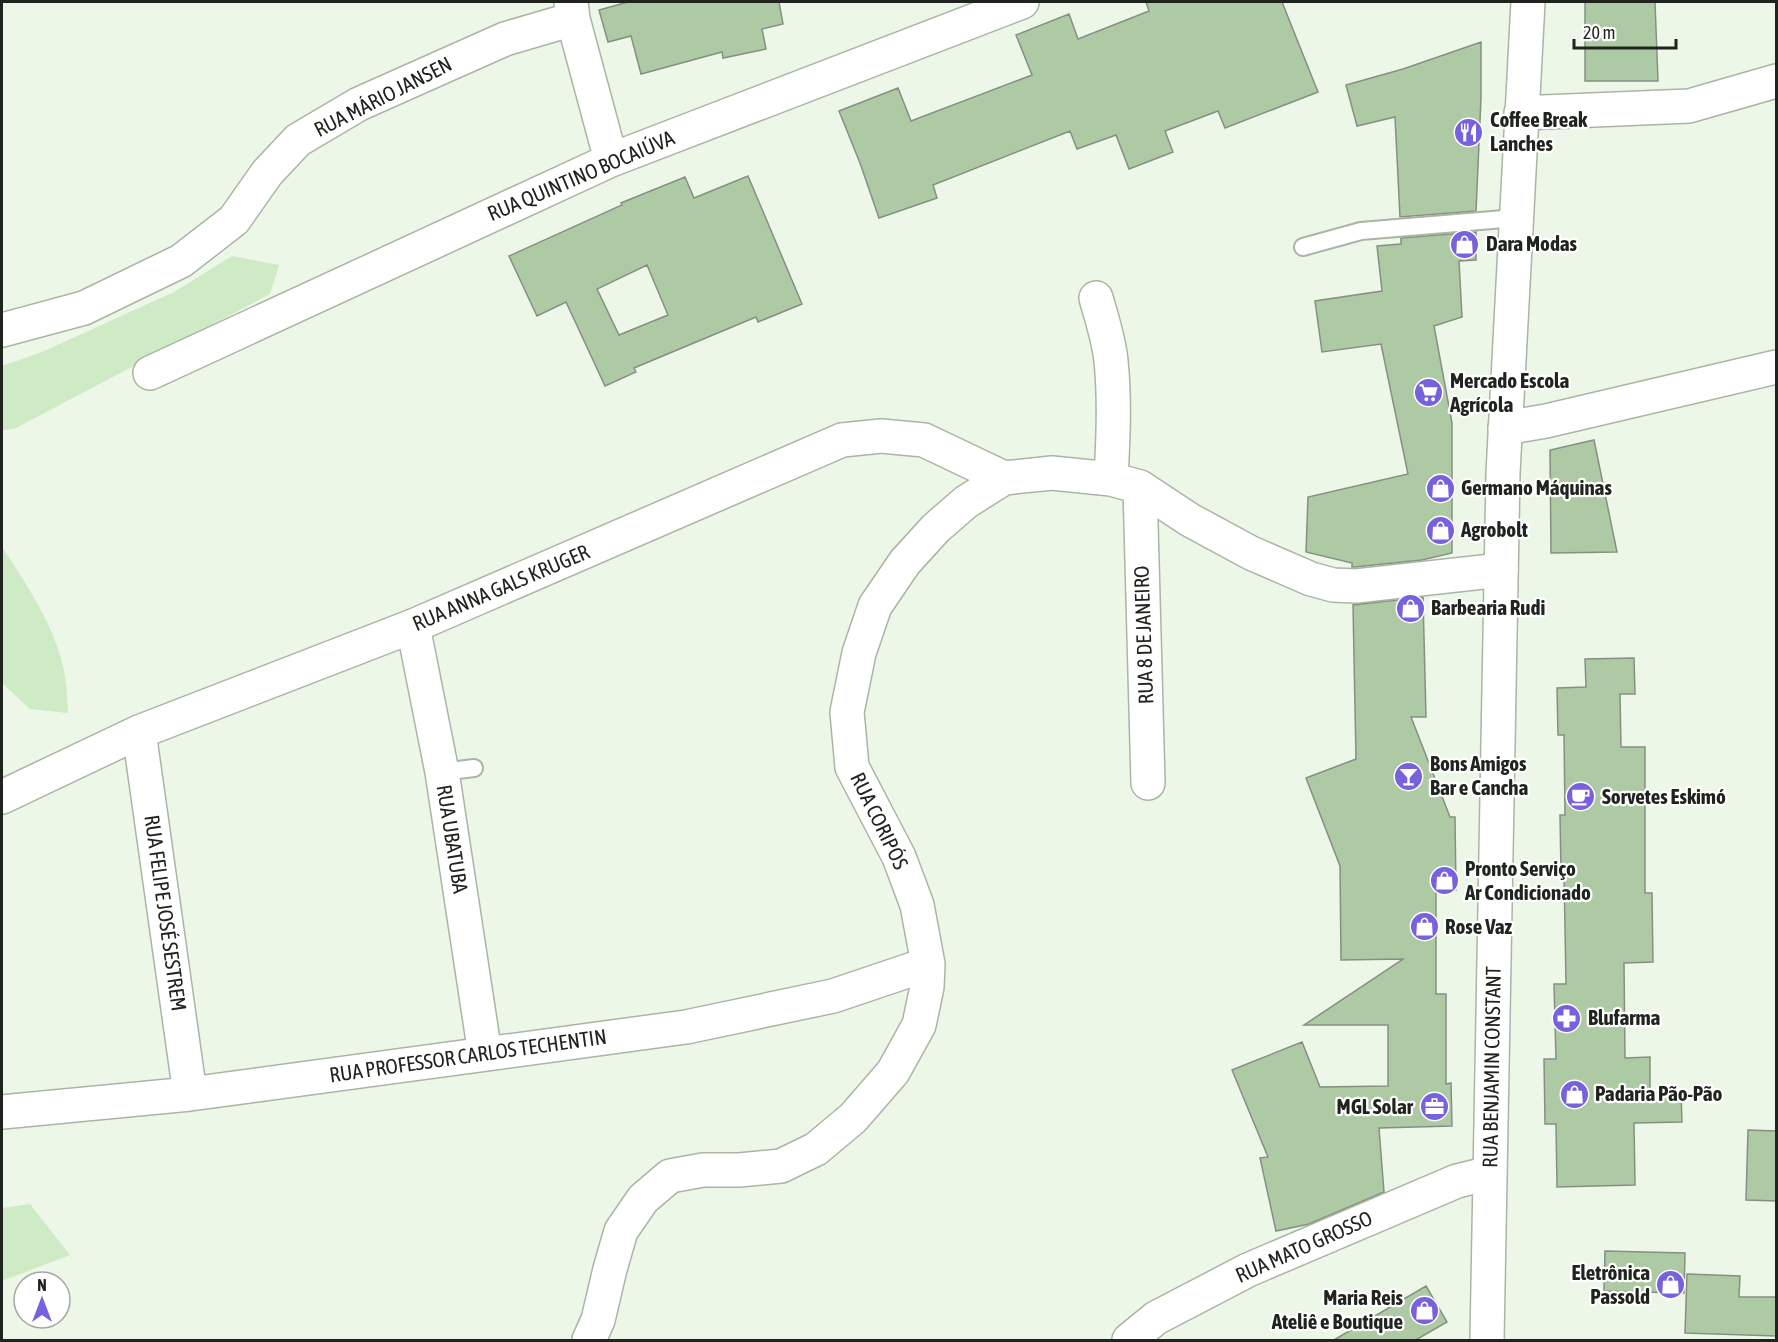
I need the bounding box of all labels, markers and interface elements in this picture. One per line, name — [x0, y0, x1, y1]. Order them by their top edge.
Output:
scale bar — [1574, 12, 1676, 50]
text: 20 m — [1583, 22, 1615, 43]
street label: RUA MÁRIO JANSEN — [310, 51, 455, 141]
place label: Coffee Break Lanches — [1490, 107, 1588, 155]
restaurant icon: Coffee Break Lanches — [1453, 116, 1485, 148]
street label: RUA QUINTINO BOCAIÚVA — [484, 125, 678, 225]
shop icon: Dara Modas — [1449, 228, 1481, 260]
place label: Dara Modas — [1486, 231, 1578, 255]
place label: Mercado Escola Agrícola — [1449, 368, 1570, 416]
supermarket icon: Mercado Escola Agrícola — [1413, 377, 1445, 409]
shop icon: Germano Máquinas — [1424, 472, 1456, 504]
place label: Germano Máquinas — [1461, 475, 1612, 499]
shop icon: Agrobolt — [1424, 514, 1456, 546]
place label: Agrobolt — [1460, 517, 1528, 541]
street label: RUA ANNA GALS KRUGER — [409, 539, 593, 635]
street label: RUA 8 DE JANEIRO — [1129, 565, 1157, 705]
shop icon: Barbearia Rudi — [1394, 592, 1426, 624]
place label: Barbearia Rudi — [1431, 595, 1545, 619]
place label: Bons Amigos Bar e Cancha — [1430, 751, 1529, 799]
bar icon: Bons Amigos Bar e Cancha — [1393, 760, 1425, 792]
street label: RUA CORIPÓS — [846, 768, 914, 873]
cafe icon: Sorvetes Eskimó — [1565, 781, 1597, 813]
street label: RUA UBATUBA — [433, 783, 474, 896]
place label: Sorvetes Eskimó — [1602, 784, 1726, 808]
street label: RUA FELIPE JOSÉ SESTREM — [140, 813, 192, 1013]
place label: Pronto Serviço Ar Condicionado — [1464, 856, 1591, 904]
shop icon: Pronto Serviço Ar Condicionado — [1428, 865, 1460, 897]
shop icon: Rose Vaz — [1408, 911, 1440, 943]
place label: Rose Vaz — [1445, 914, 1513, 938]
street label: RUA BENJAMIN CONSTANT — [1477, 966, 1505, 1168]
pharmacy icon: Blufarma — [1551, 1002, 1583, 1034]
place label: Blufarma — [1588, 1005, 1661, 1029]
street label: RUA PROFESSOR CARLOS TECHENTIN — [328, 1024, 608, 1086]
shop icon: Padaria Pão-Pão — [1558, 1078, 1590, 1110]
place label: Padaria Pão-Pão — [1595, 1081, 1722, 1105]
office icon: MGL Solar — [1418, 1091, 1450, 1123]
place label: MGL Solar — [1337, 1094, 1414, 1118]
street label: RUA MATO GROSSO — [1232, 1205, 1376, 1287]
place label: Eletrônica Passold — [1572, 1260, 1650, 1308]
shop icon: Eletrônica Passold — [1655, 1269, 1687, 1301]
north arrow — [12, 1270, 72, 1330]
text: N — [37, 1276, 47, 1294]
place label: Maria Reis Ateliê e Boutique — [1271, 1285, 1404, 1333]
shop icon: Maria Reis Ateliê e Boutique — [1408, 1294, 1440, 1326]

